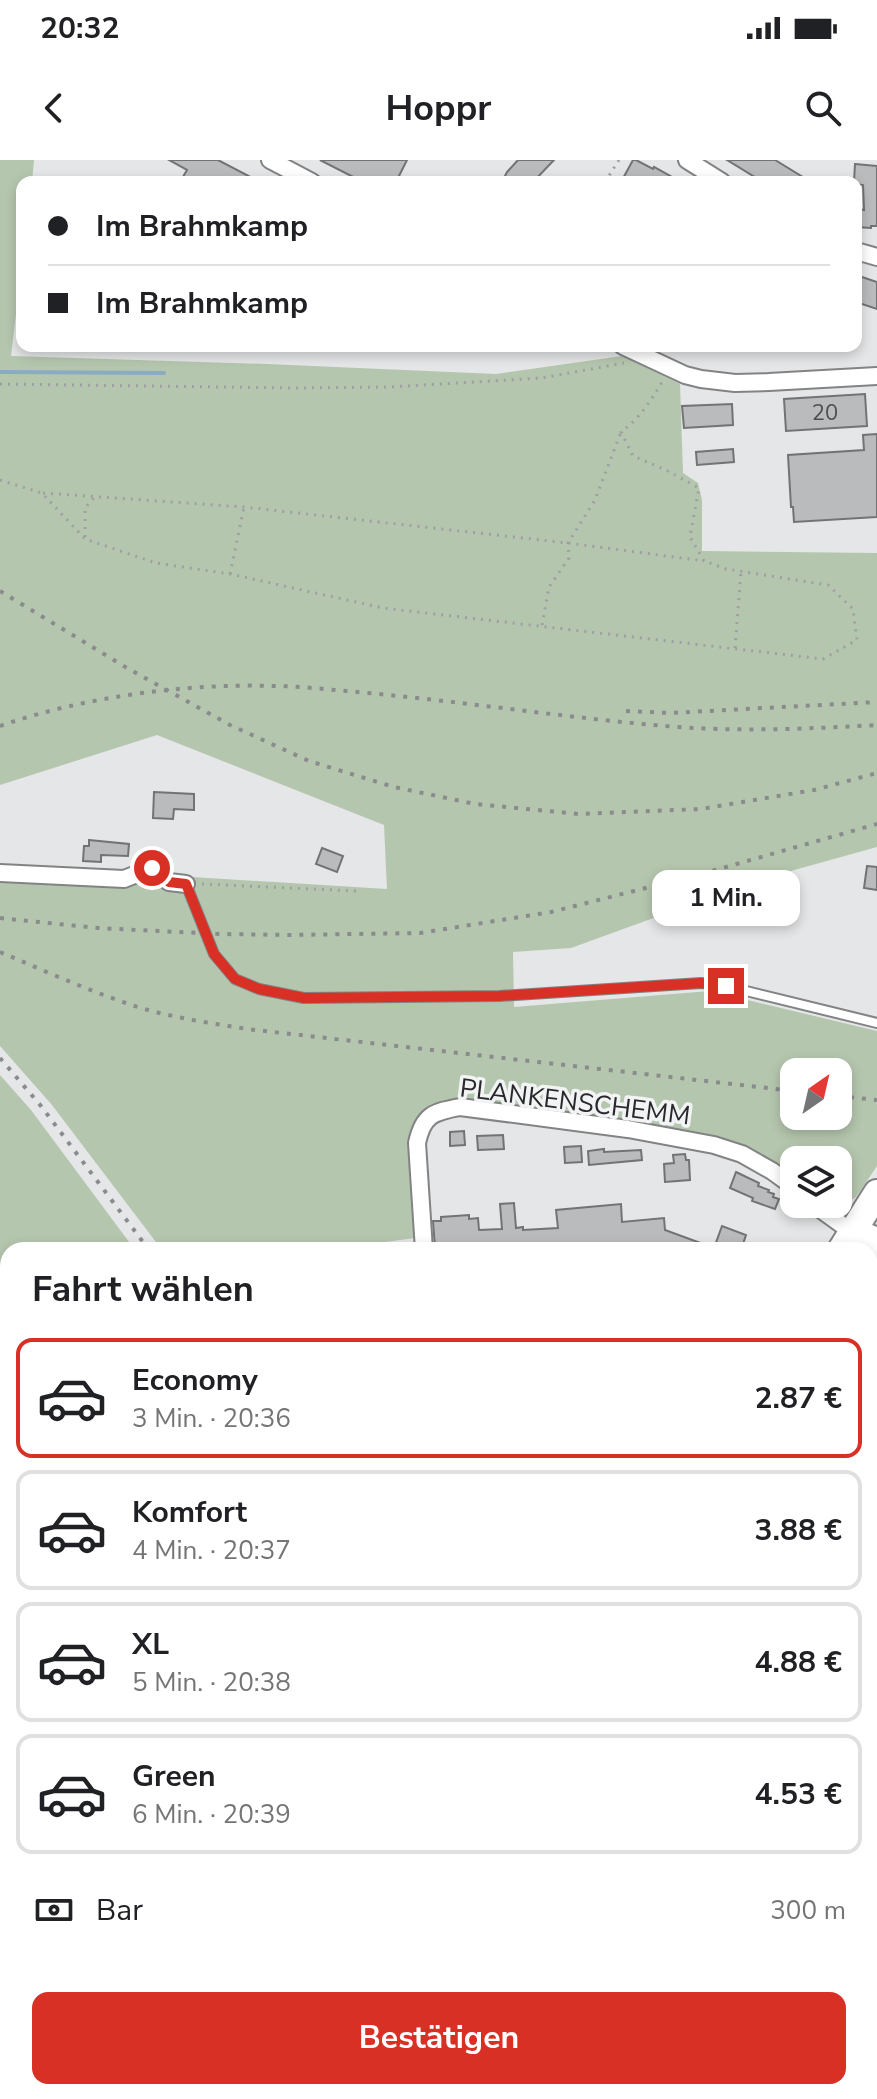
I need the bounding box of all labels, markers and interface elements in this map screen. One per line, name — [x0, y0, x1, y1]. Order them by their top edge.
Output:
text: 20:32 — [40, 8, 119, 49]
text: Hoppr — [386, 84, 491, 133]
icon: back — [32, 86, 76, 130]
icon: search — [801, 86, 845, 130]
text: Im Brahmkamp — [96, 206, 308, 247]
text: Im Brahmkamp — [96, 283, 308, 324]
house number: 20 — [812, 398, 838, 428]
route start — [134, 850, 170, 886]
callout: 1 Min. — [652, 870, 800, 926]
text: 1 Min. — [689, 880, 763, 915]
route end — [708, 968, 744, 1004]
north arrow — [780, 1058, 852, 1130]
map controls — [780, 1058, 852, 1218]
street label: PLANKENSCHEMM — [458, 1071, 692, 1133]
button: layers — [780, 1146, 852, 1218]
text: Fahrt wählen — [32, 1265, 254, 1314]
text: Economy — [132, 1360, 258, 1401]
icon: car — [36, 1362, 108, 1434]
text: 2.87 € — [754, 1378, 842, 1419]
text: 3 Min. · 20:36 — [132, 1401, 291, 1436]
text: Komfort — [132, 1492, 247, 1533]
icon: car — [36, 1494, 108, 1566]
text: 3.88 € — [754, 1510, 842, 1551]
text: 4 Min. · 20:37 — [132, 1533, 291, 1568]
text: XL — [132, 1624, 169, 1665]
icon: car — [36, 1626, 108, 1698]
text: 4.88 € — [754, 1642, 842, 1683]
text: 5 Min. · 20:38 — [132, 1665, 291, 1700]
text: Green — [132, 1756, 216, 1797]
icon: car — [36, 1758, 108, 1830]
text: 4.53 € — [754, 1774, 842, 1815]
text: 6 Min. · 20:39 — [132, 1797, 291, 1832]
icon: cash — [32, 1888, 76, 1932]
text: Bar — [96, 1890, 143, 1931]
text: 300 m — [770, 1893, 846, 1928]
button: Bestätigen — [32, 1992, 846, 2084]

